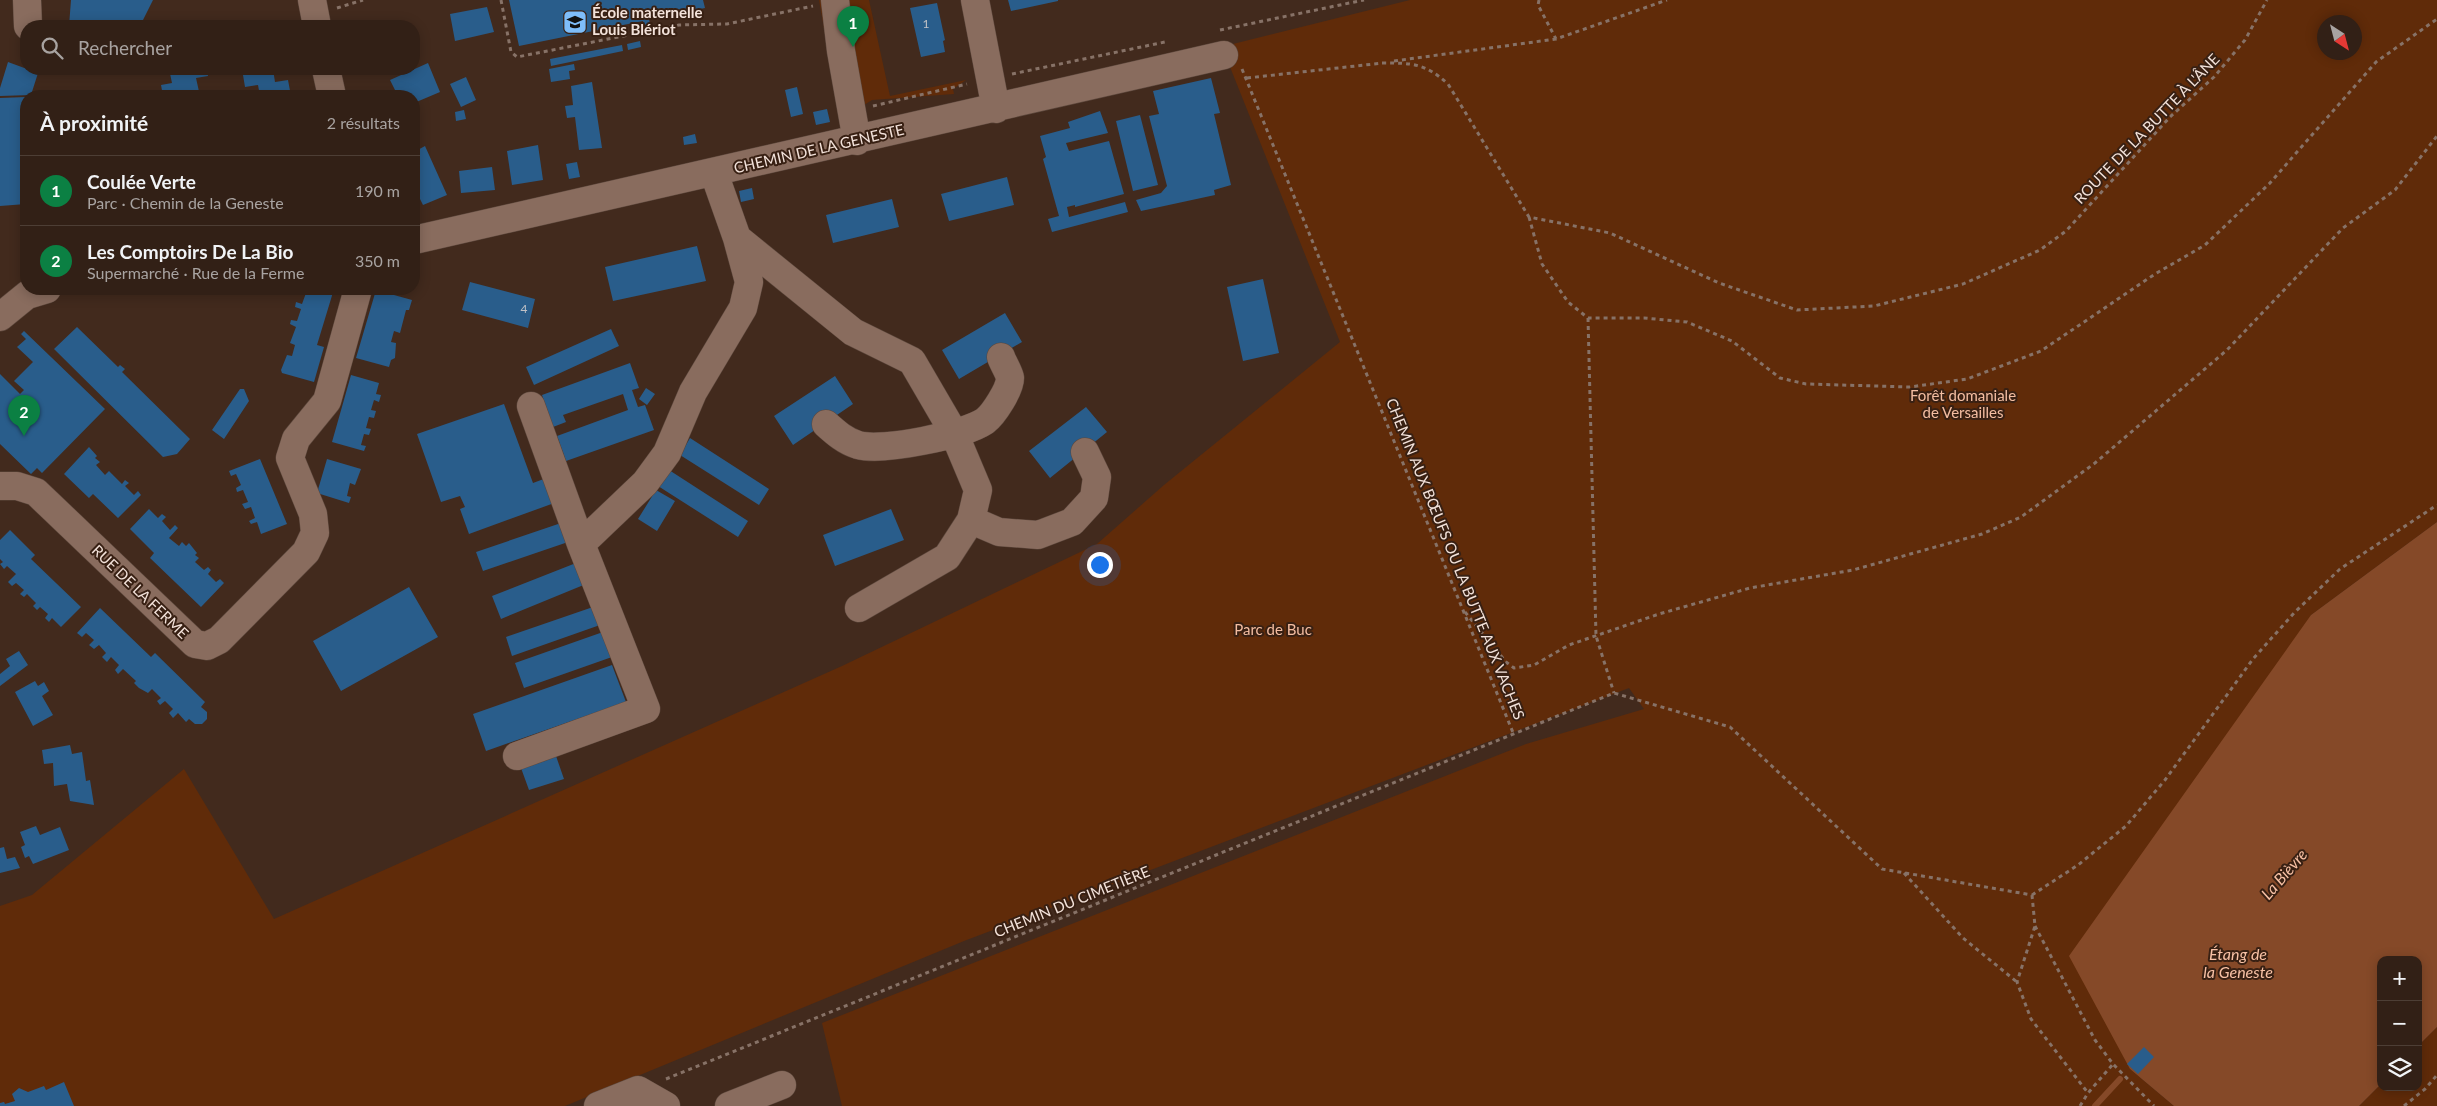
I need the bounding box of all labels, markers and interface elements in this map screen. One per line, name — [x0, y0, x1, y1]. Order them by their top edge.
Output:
place label: École maternelle Louis Blériot — [592, 3, 703, 38]
pin: 1 — [837, 6, 869, 47]
school or university icon: École maternelle Louis Blériot — [562, 9, 588, 35]
north arrow — [2317, 15, 2362, 60]
house number: 1 — [923, 16, 930, 31]
search box — [20, 20, 420, 75]
icon: search — [38, 34, 66, 62]
text: Rechercher — [78, 36, 172, 59]
street label: ROUTE DE LA BUTTE À L'ÂNE — [2070, 50, 2223, 207]
text: À proximité — [40, 110, 148, 135]
text: 2 résultats — [327, 113, 400, 132]
street label: CHEMIN DE LA GENESTE — [732, 120, 906, 176]
text: Coulée Verte — [87, 170, 196, 193]
text: 1 — [51, 181, 61, 200]
text: 190 m — [355, 181, 400, 200]
text: Parc · Chemin de la Geneste — [87, 193, 284, 212]
text: Les Comptoirs De La Bio — [87, 240, 293, 263]
text: 2 — [51, 251, 61, 270]
text: 350 m — [355, 251, 400, 270]
text: Supermarché · Rue de la Ferme — [87, 263, 304, 282]
house number: 4 — [521, 301, 528, 316]
park label: Forêt domaniale de Versailles — [1910, 386, 2016, 421]
pin: 2 — [8, 395, 40, 436]
street label: CHEMIN AUX BŒUFS OU LA BUTTE AUX VACHES — [1383, 395, 1529, 722]
street label: RUE DE LA FERME — [89, 541, 193, 642]
your location — [1087, 552, 1113, 578]
park label: Parc de Buc — [1234, 620, 1312, 638]
water label: La Bièvre — [2257, 844, 2311, 903]
street label: CHEMIN DU CIMETIÈRE — [991, 862, 1152, 941]
water label: Étang de la Geneste — [2203, 944, 2273, 981]
map controls — [2377, 956, 2422, 1091]
button: + — [2377, 956, 2422, 1001]
button: − — [2377, 1001, 2422, 1046]
button: layers — [2377, 1046, 2422, 1091]

